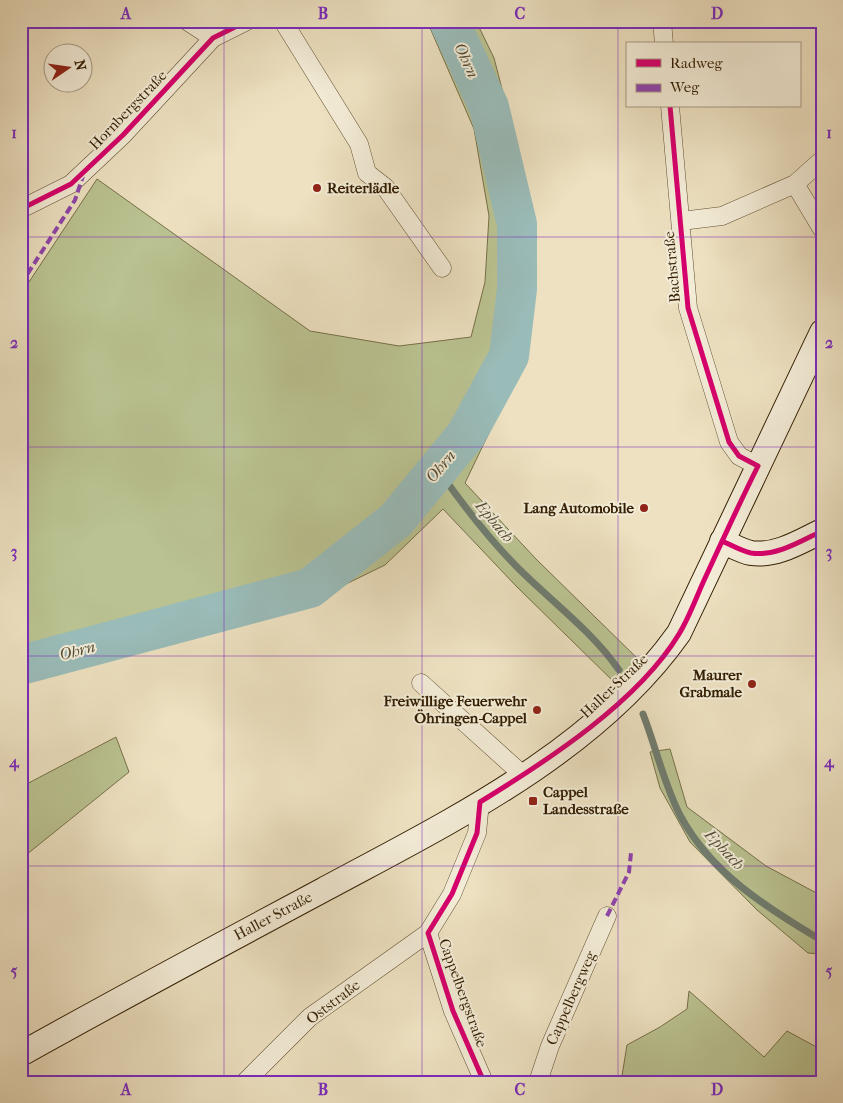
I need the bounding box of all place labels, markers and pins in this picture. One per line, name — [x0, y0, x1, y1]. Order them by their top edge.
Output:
place label: Reiterlädle — [327, 179, 400, 197]
marker: Reiterlädle — [311, 182, 323, 194]
place label: Lang Automobile — [524, 499, 635, 517]
marker: Lang Automobile — [638, 502, 650, 514]
place label: Maurer Grabmale — [679, 666, 743, 701]
marker: Maurer Grabmale — [746, 678, 758, 690]
place label: Freiwillige Feuerwehr Öhringen-Cappel — [382, 692, 528, 727]
marker: Freiwillige Feuerwehr Öhringen-Cappel — [531, 704, 543, 716]
place label: Cappel Landesstraße — [543, 783, 629, 818]
marker: Cappel Landesstraße — [527, 795, 539, 807]

